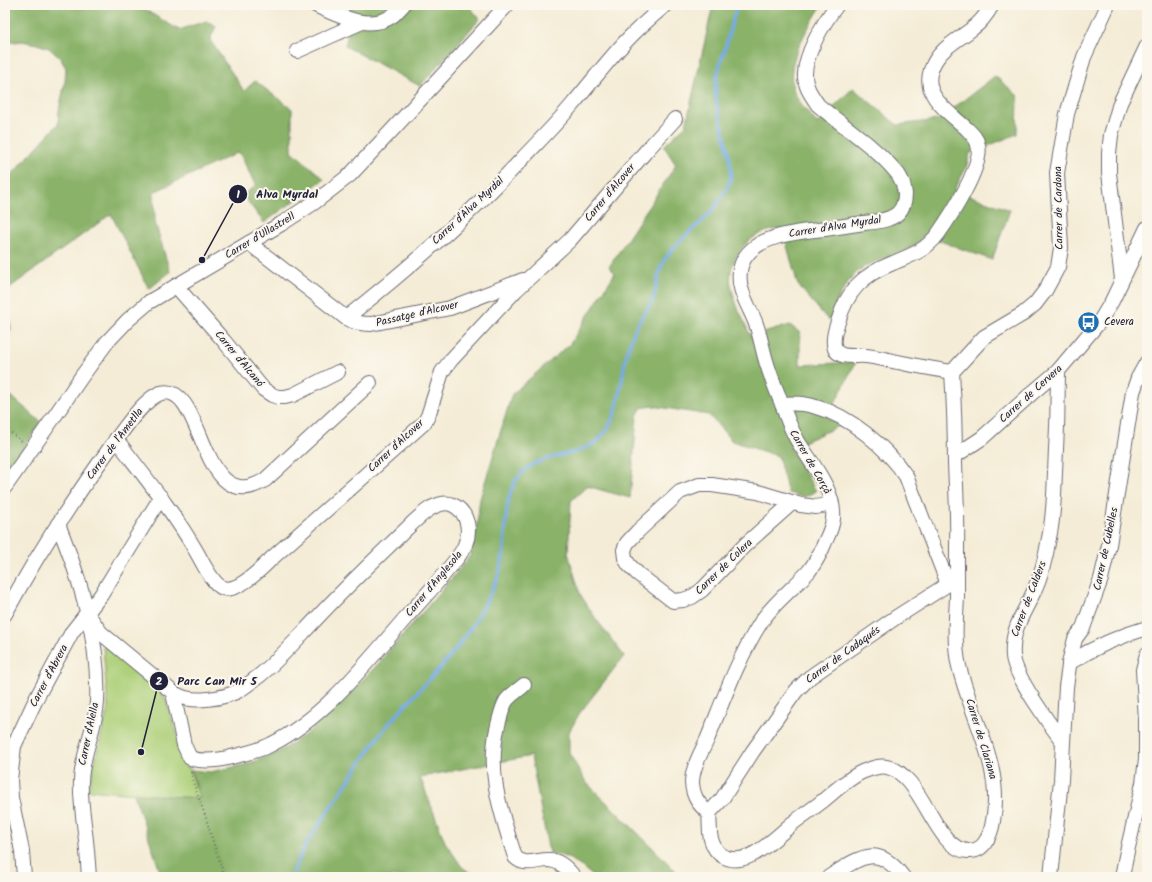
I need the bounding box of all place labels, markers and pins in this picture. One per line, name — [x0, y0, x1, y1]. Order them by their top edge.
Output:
callout: Alva Myrdal — [228, 182, 326, 206]
bus stop icon: Cevera — [1076, 309, 1102, 335]
place label: Cevera — [1104, 313, 1134, 331]
callout: Parc Can Mir 5 — [149, 669, 264, 693]

